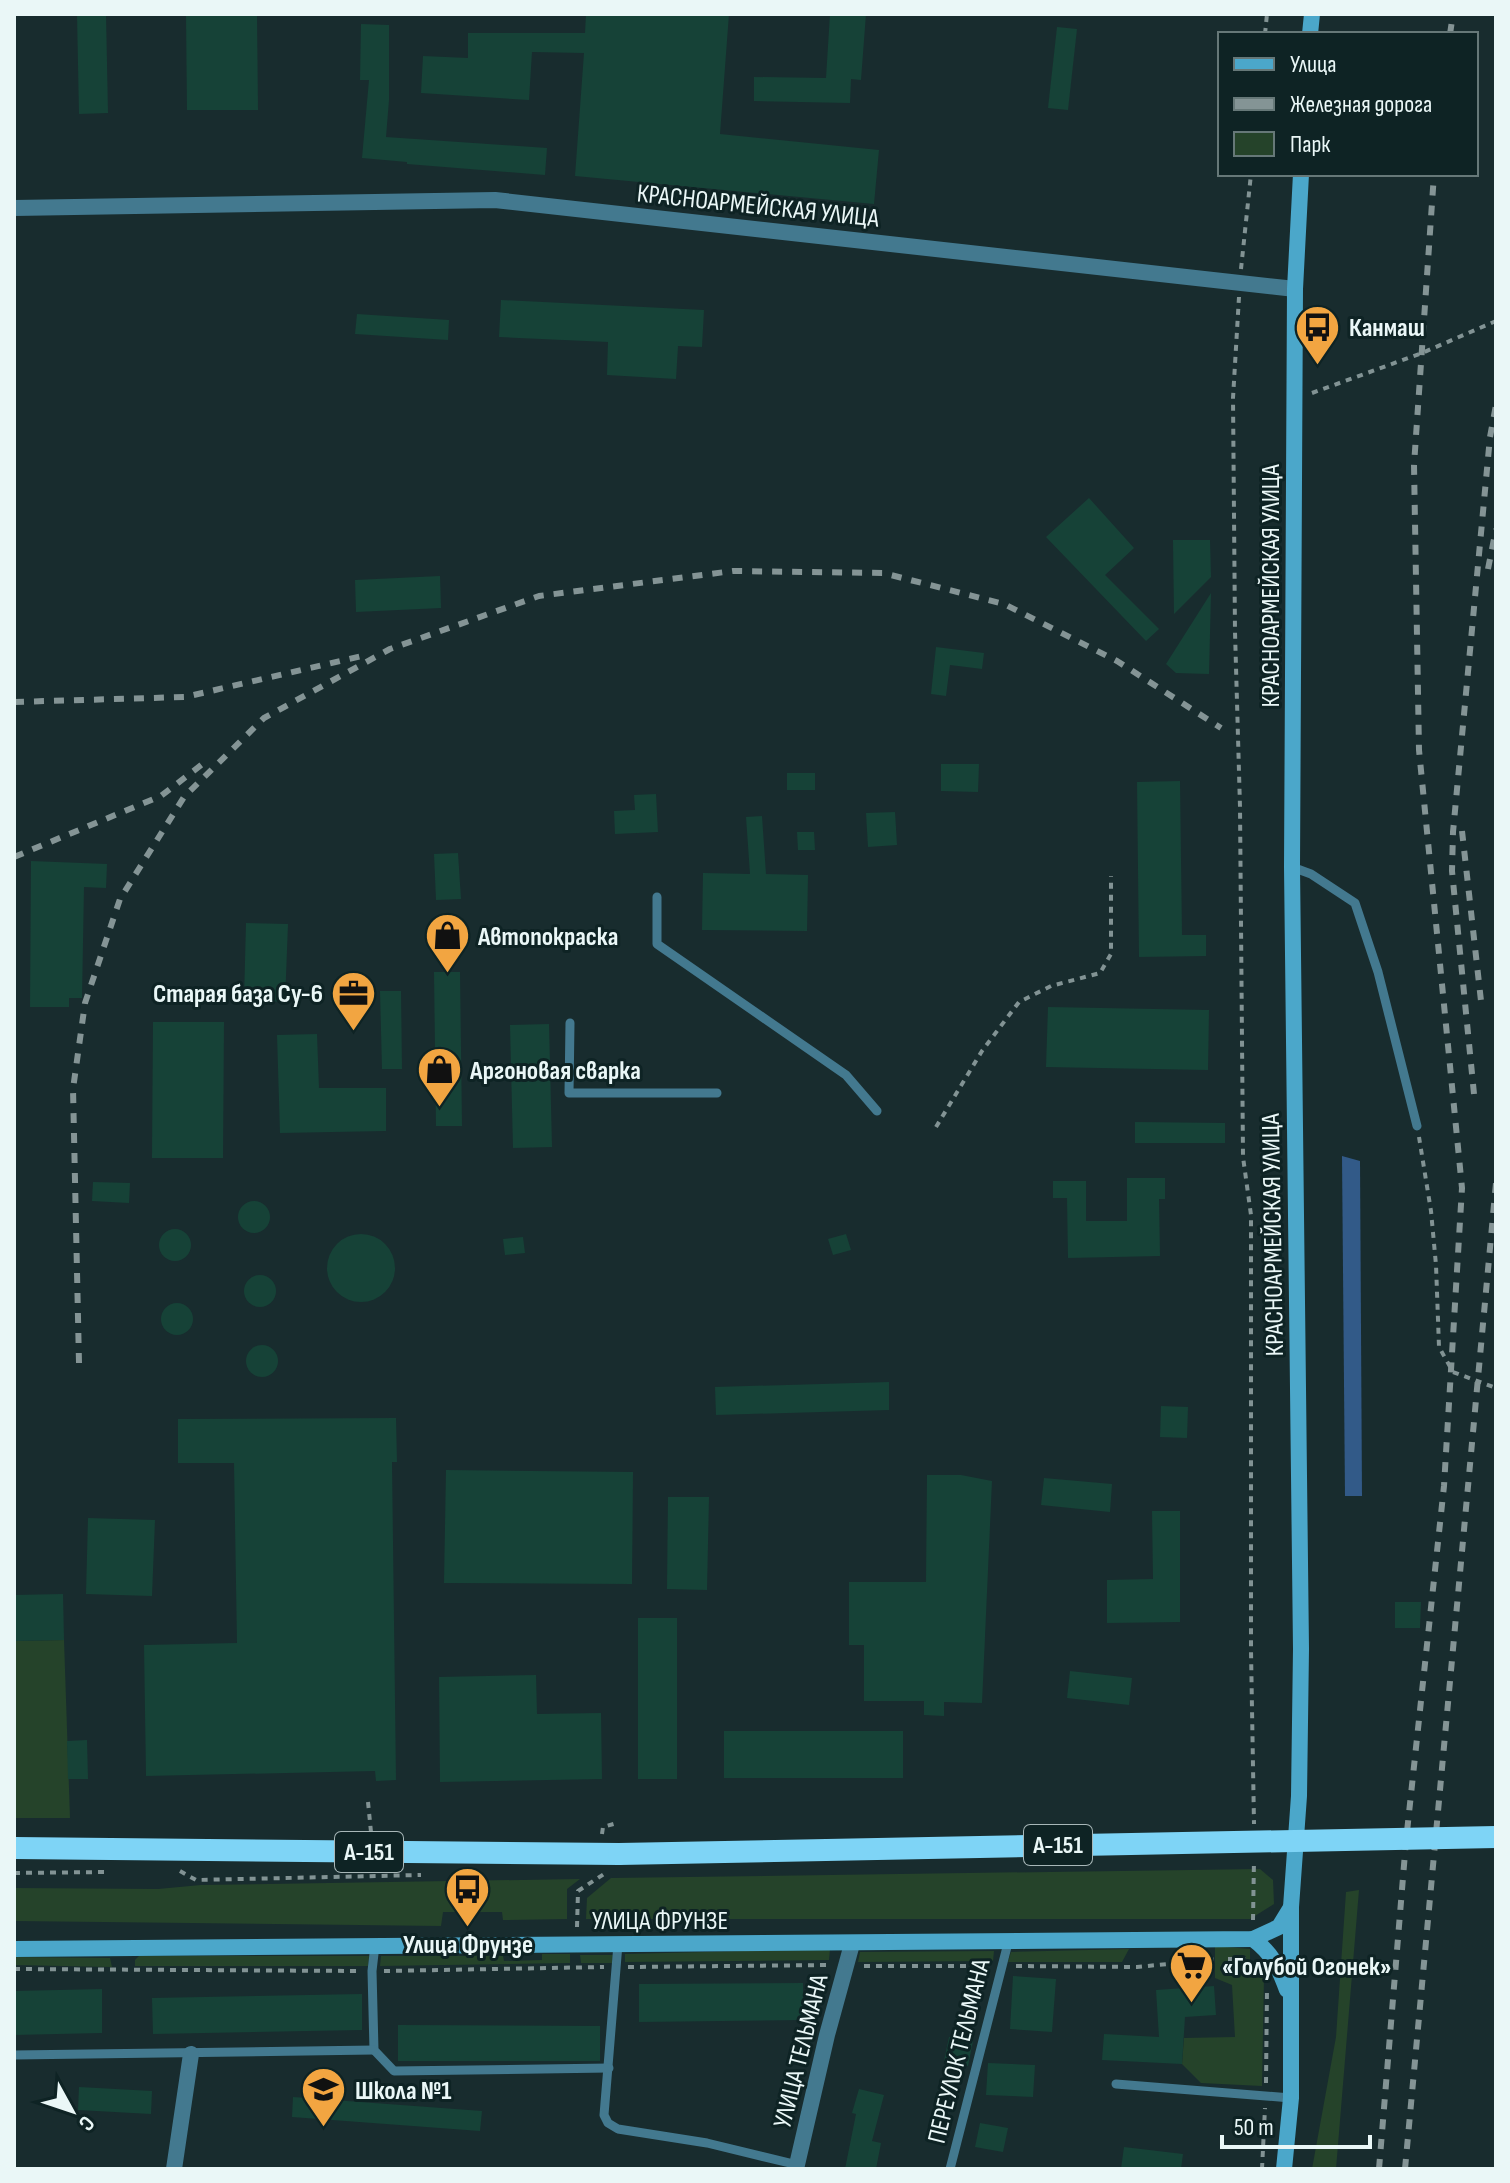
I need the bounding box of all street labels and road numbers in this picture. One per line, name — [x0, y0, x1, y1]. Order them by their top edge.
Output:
street label: КРАСНОАРМЕЙСКАЯ УЛИЦА — [635, 178, 881, 235]
street label: КРАСНОАРМЕЙСКАЯ УЛИЦА — [1256, 464, 1287, 708]
street label: КРАСНОАРМЕЙСКАЯ УЛИЦА — [1256, 1112, 1291, 1357]
road number: А-151 — [1024, 1825, 1092, 1865]
road number: А-151 — [335, 1832, 403, 1872]
street label: УЛИЦА ФРУНЗЕ — [592, 1906, 728, 1937]
street label: ПЕРЕУЛОК ТЕЛЬМАНА — [922, 1955, 998, 2147]
street label: УЛИЦА ТЕЛЬМАНА — [767, 1971, 836, 2131]

